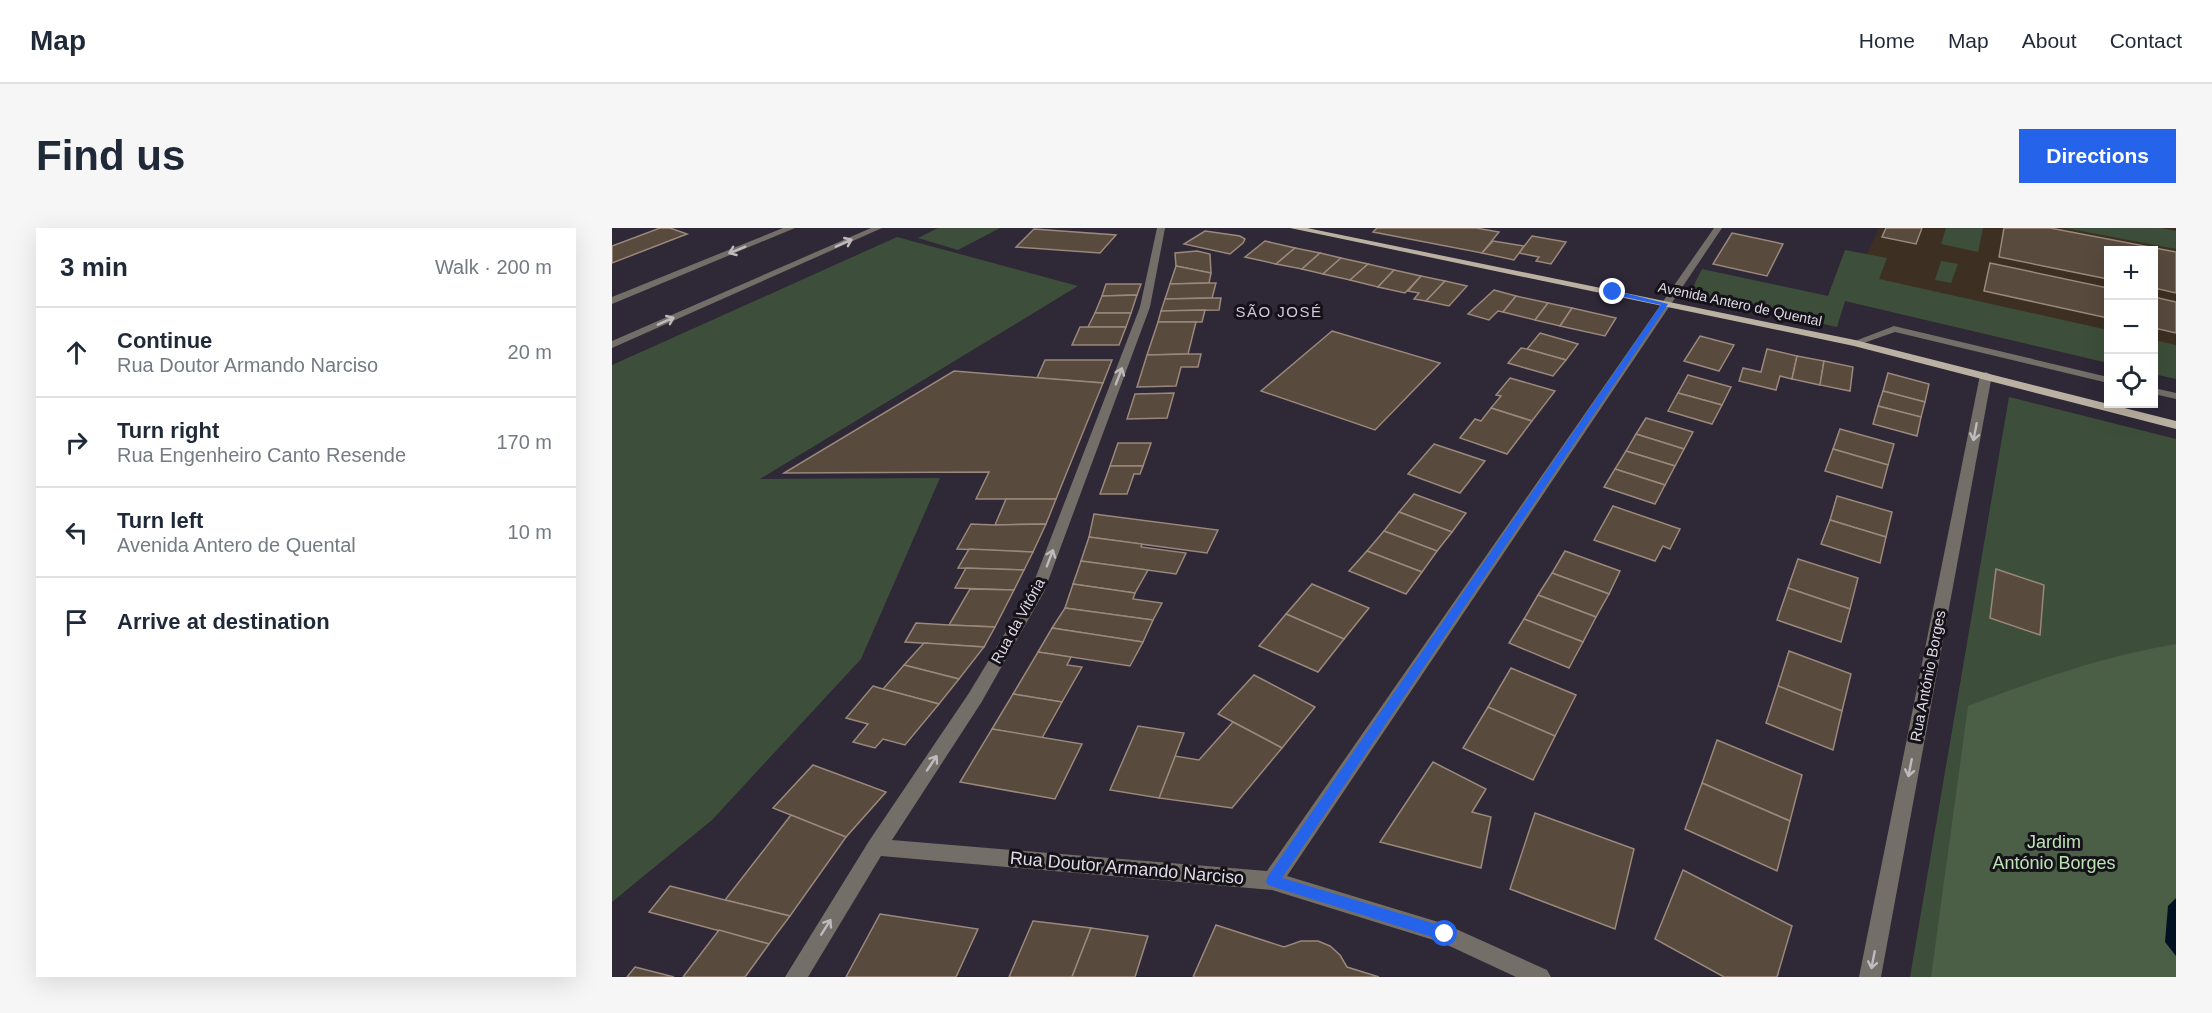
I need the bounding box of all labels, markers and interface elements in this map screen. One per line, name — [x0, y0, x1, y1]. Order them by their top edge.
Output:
text: Map — [30, 25, 86, 56]
text: Home — [1859, 29, 1915, 52]
text: Map — [1948, 29, 1989, 52]
text: About — [2022, 29, 2077, 52]
text: Contact — [2110, 29, 2182, 52]
button: Directions — [2019, 129, 2176, 183]
text: Find us — [36, 132, 185, 179]
one-way arrow — [835, 237, 853, 248]
one-way arrow — [728, 245, 746, 256]
map controls — [2104, 246, 2158, 408]
button: + — [2104, 246, 2158, 300]
text: 3 min — [60, 252, 128, 282]
text: Walk · 200 m — [435, 256, 552, 278]
route end — [1599, 278, 1625, 304]
street label: Avenida Antero de Quental — [1657, 279, 1823, 329]
button: − — [2104, 300, 2158, 354]
district label: SÃO JOSÉ — [1235, 303, 1323, 320]
one-way arrow — [656, 315, 674, 326]
text: Continue — [117, 328, 212, 353]
icon: ahead — [60, 336, 93, 369]
text: 20 m — [508, 341, 552, 363]
text: Rua Doutor Armando Narciso — [117, 354, 378, 376]
button: locate — [2104, 354, 2158, 408]
one-way arrow — [1114, 367, 1125, 386]
text: Turn right — [117, 418, 219, 443]
one-way arrow — [1969, 422, 1980, 442]
icon: right — [60, 426, 93, 459]
text: 170 m — [496, 431, 552, 453]
text: Rua Engenheiro Canto Resende — [117, 444, 406, 466]
text: Turn left — [117, 508, 203, 533]
icon: left — [60, 516, 93, 549]
text: 10 m — [508, 521, 552, 543]
text: Avenida Antero de Quental — [117, 534, 356, 556]
one-way arrow — [1045, 550, 1056, 568]
street label: Rua da Vitória — [987, 575, 1048, 666]
icon: arrive — [60, 606, 93, 639]
text: Arrive at destination — [117, 609, 330, 634]
street label: Rua António Borges — [1906, 609, 1949, 743]
one-way arrow — [926, 756, 938, 772]
one-way arrow — [1904, 758, 1915, 777]
park label: Jardim António Borges — [1992, 832, 2116, 873]
street label: Rua Doutor Armando Narciso — [1009, 848, 1245, 888]
one-way arrow — [821, 919, 833, 936]
route start — [1431, 920, 1457, 946]
one-way arrow — [1867, 949, 1878, 969]

